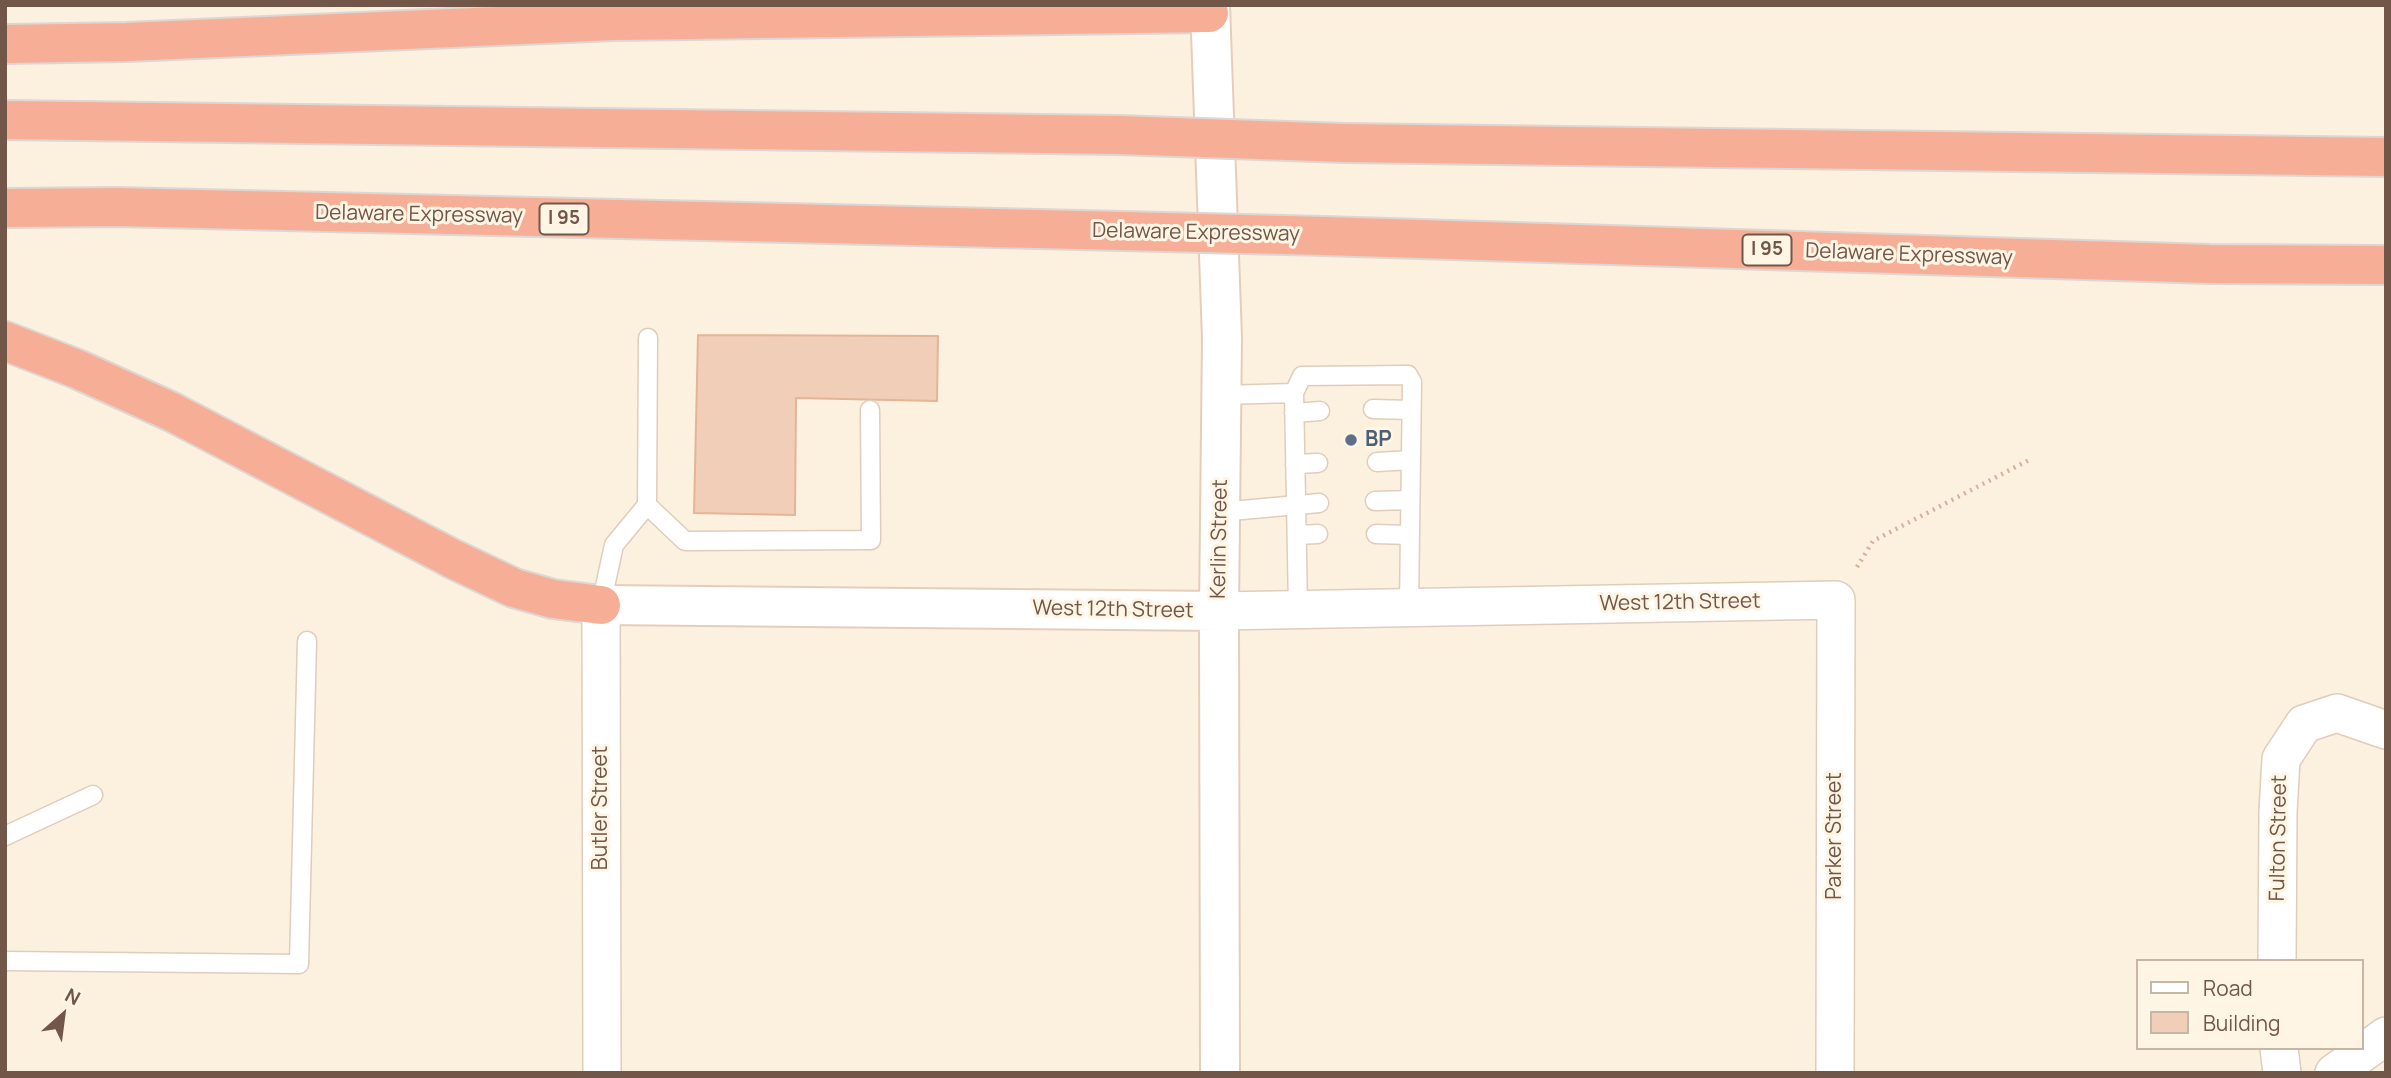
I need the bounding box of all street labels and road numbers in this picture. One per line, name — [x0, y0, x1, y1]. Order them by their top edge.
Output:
street label: Delaware Expressway — [315, 201, 523, 229]
road number: I 95 — [540, 204, 588, 234]
street label: Delaware Expressway — [1092, 219, 1300, 247]
road number: I 95 — [1742, 234, 1792, 266]
street label: Delaware Expressway — [1805, 239, 2013, 271]
street label: Kerlin Street — [1206, 479, 1234, 599]
street label: West 12th Street — [1599, 589, 1761, 617]
street label: West 12th Street — [1032, 596, 1194, 624]
street label: Butler Street — [588, 746, 614, 870]
street label: Parker Street — [1822, 772, 1848, 900]
street label: Fulton Street — [2265, 774, 2293, 902]

